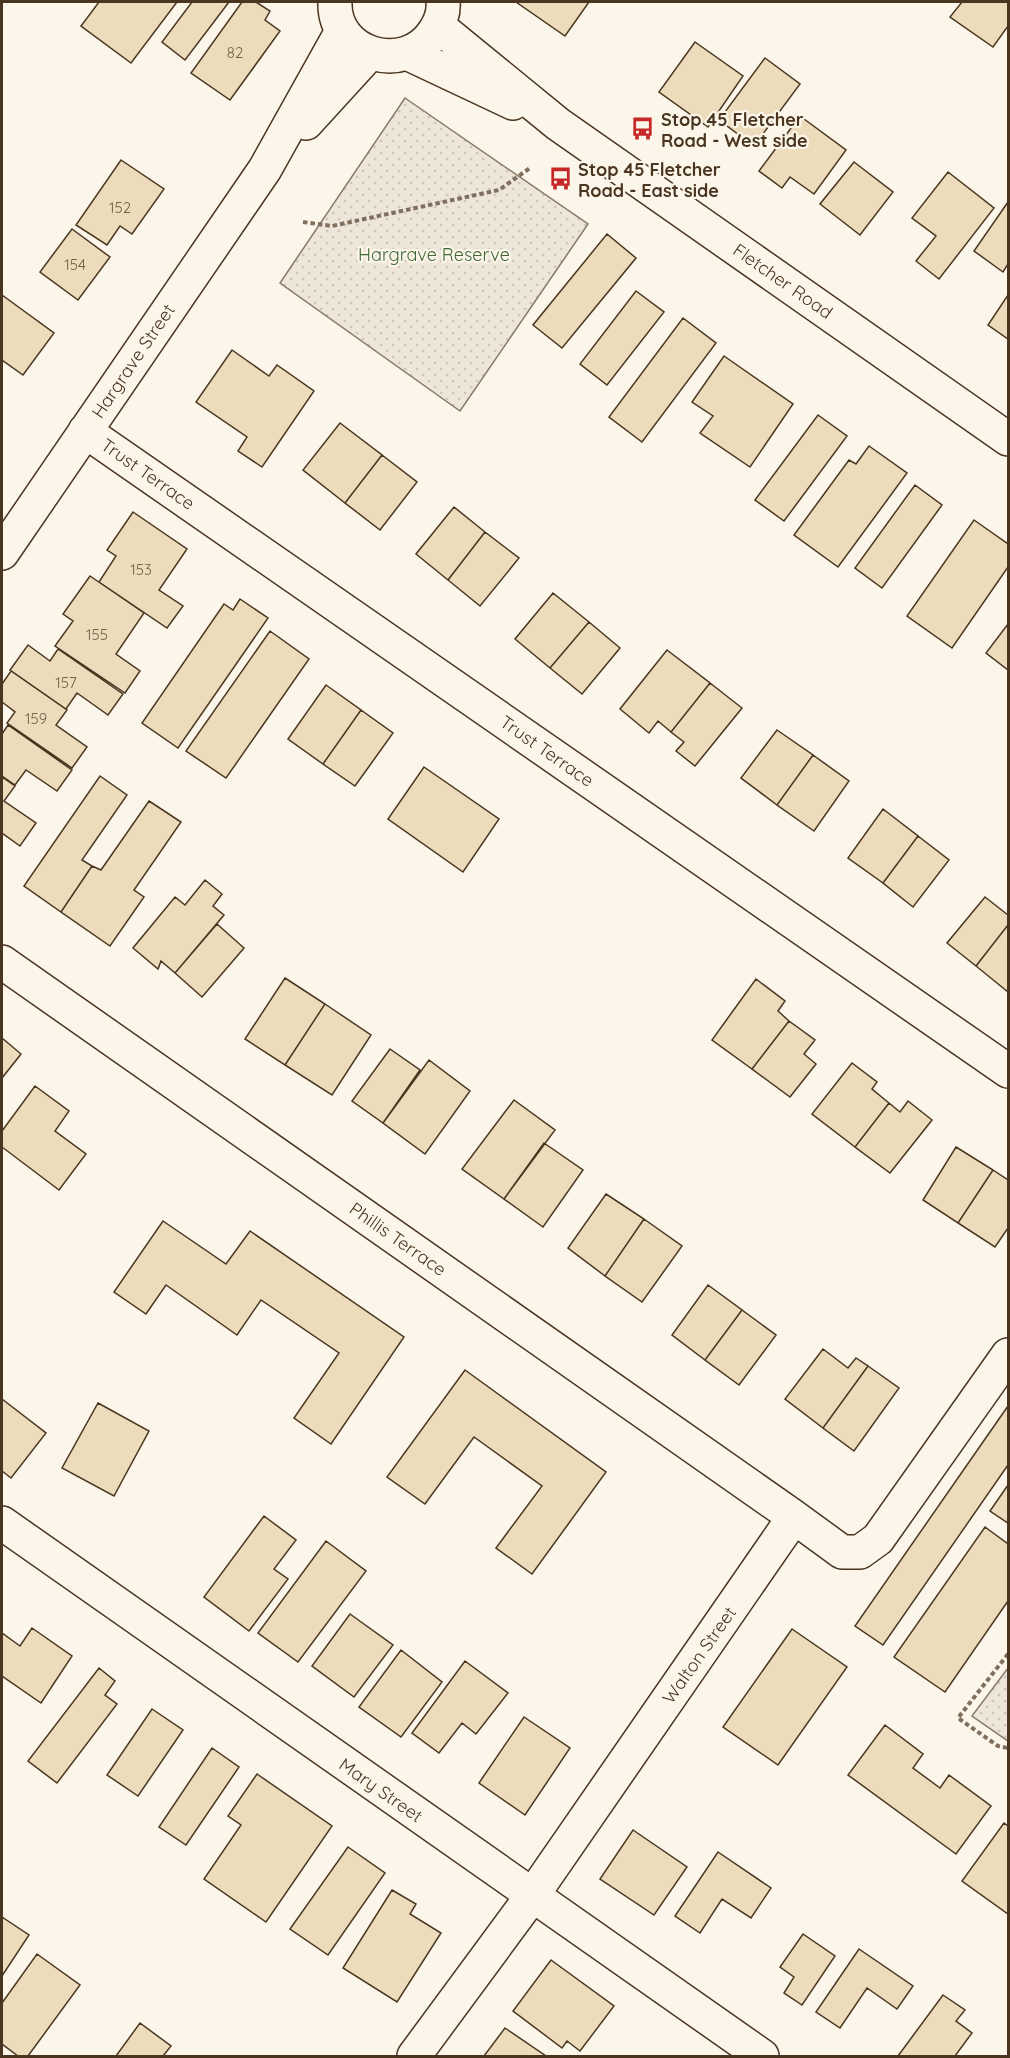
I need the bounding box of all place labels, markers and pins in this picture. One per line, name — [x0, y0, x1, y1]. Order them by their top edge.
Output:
place label: Stop 45 Fletcher Road - West side — [661, 108, 808, 152]
bus stop icon: Stop 45 Fletcher Road - West side — [630, 116, 656, 142]
place label: Stop 45 Fletcher Road - East side — [578, 158, 721, 202]
bus stop icon: Stop 45 Fletcher Road - East side — [547, 166, 573, 192]

